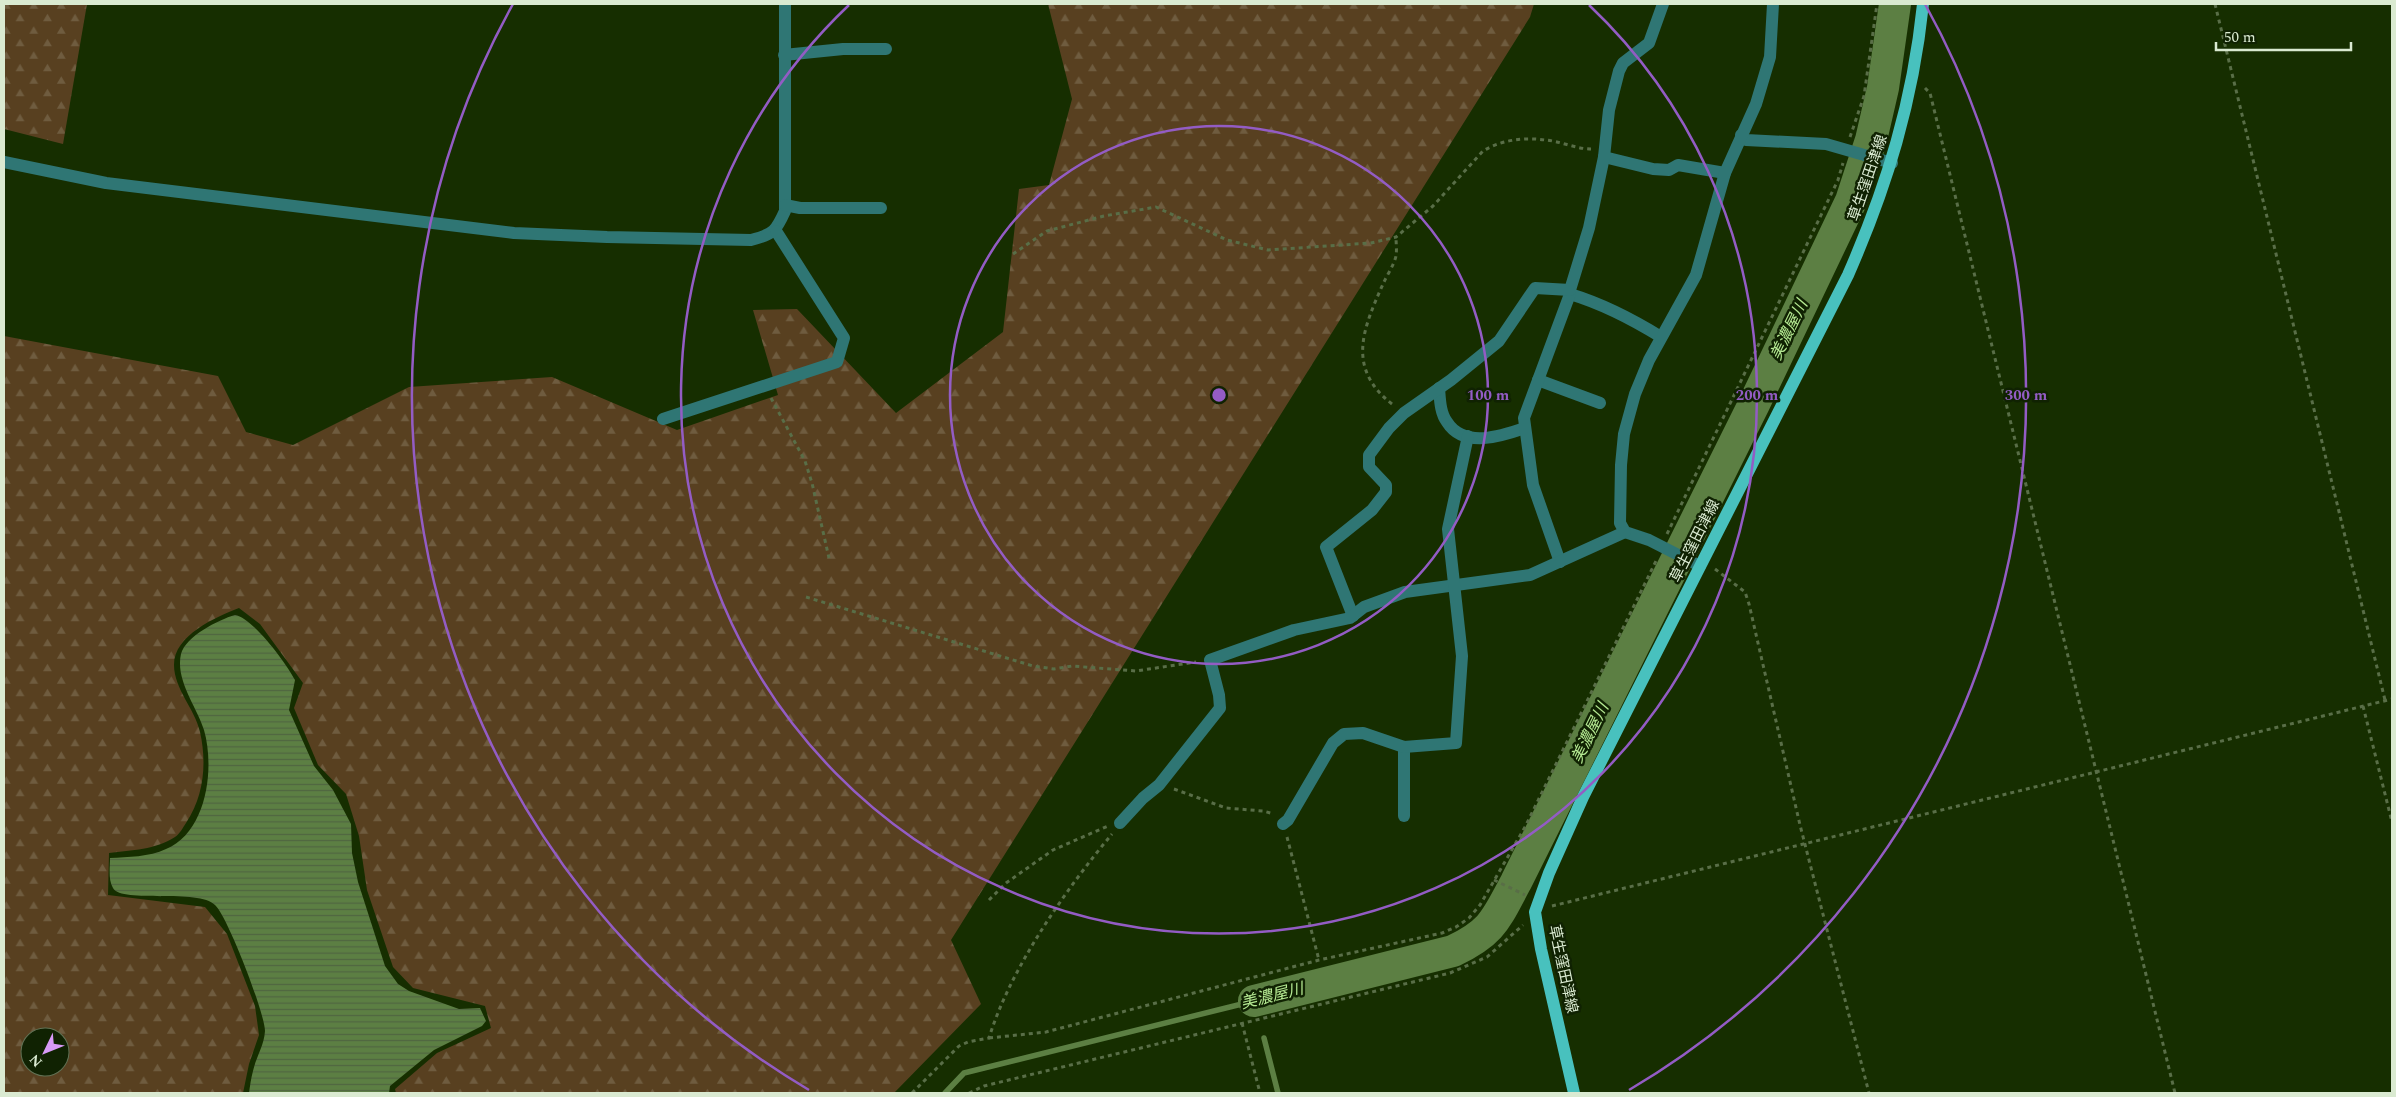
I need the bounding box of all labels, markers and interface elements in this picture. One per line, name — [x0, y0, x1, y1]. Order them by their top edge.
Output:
scale bar — [2216, 20, 2351, 52]
text: 50 m — [2224, 26, 2256, 49]
street label: 草生窪田津線 — [1842, 132, 1894, 224]
water label: 美濃屋川 — [1764, 294, 1815, 364]
text: 100 m — [1467, 384, 1510, 407]
text: 200 m — [1736, 384, 1779, 407]
text: 300 m — [2005, 384, 2048, 407]
centre of rings — [1210, 386, 1228, 404]
street label: 草生窪田津線 — [1664, 496, 1726, 586]
water label: 美濃屋川 — [1565, 697, 1616, 767]
street label: 草生窪田津線 — [1542, 923, 1584, 1015]
water label: 美濃屋川 — [1238, 976, 1308, 1015]
north arrow — [20, 1027, 70, 1077]
text: N — [24, 1049, 47, 1072]

